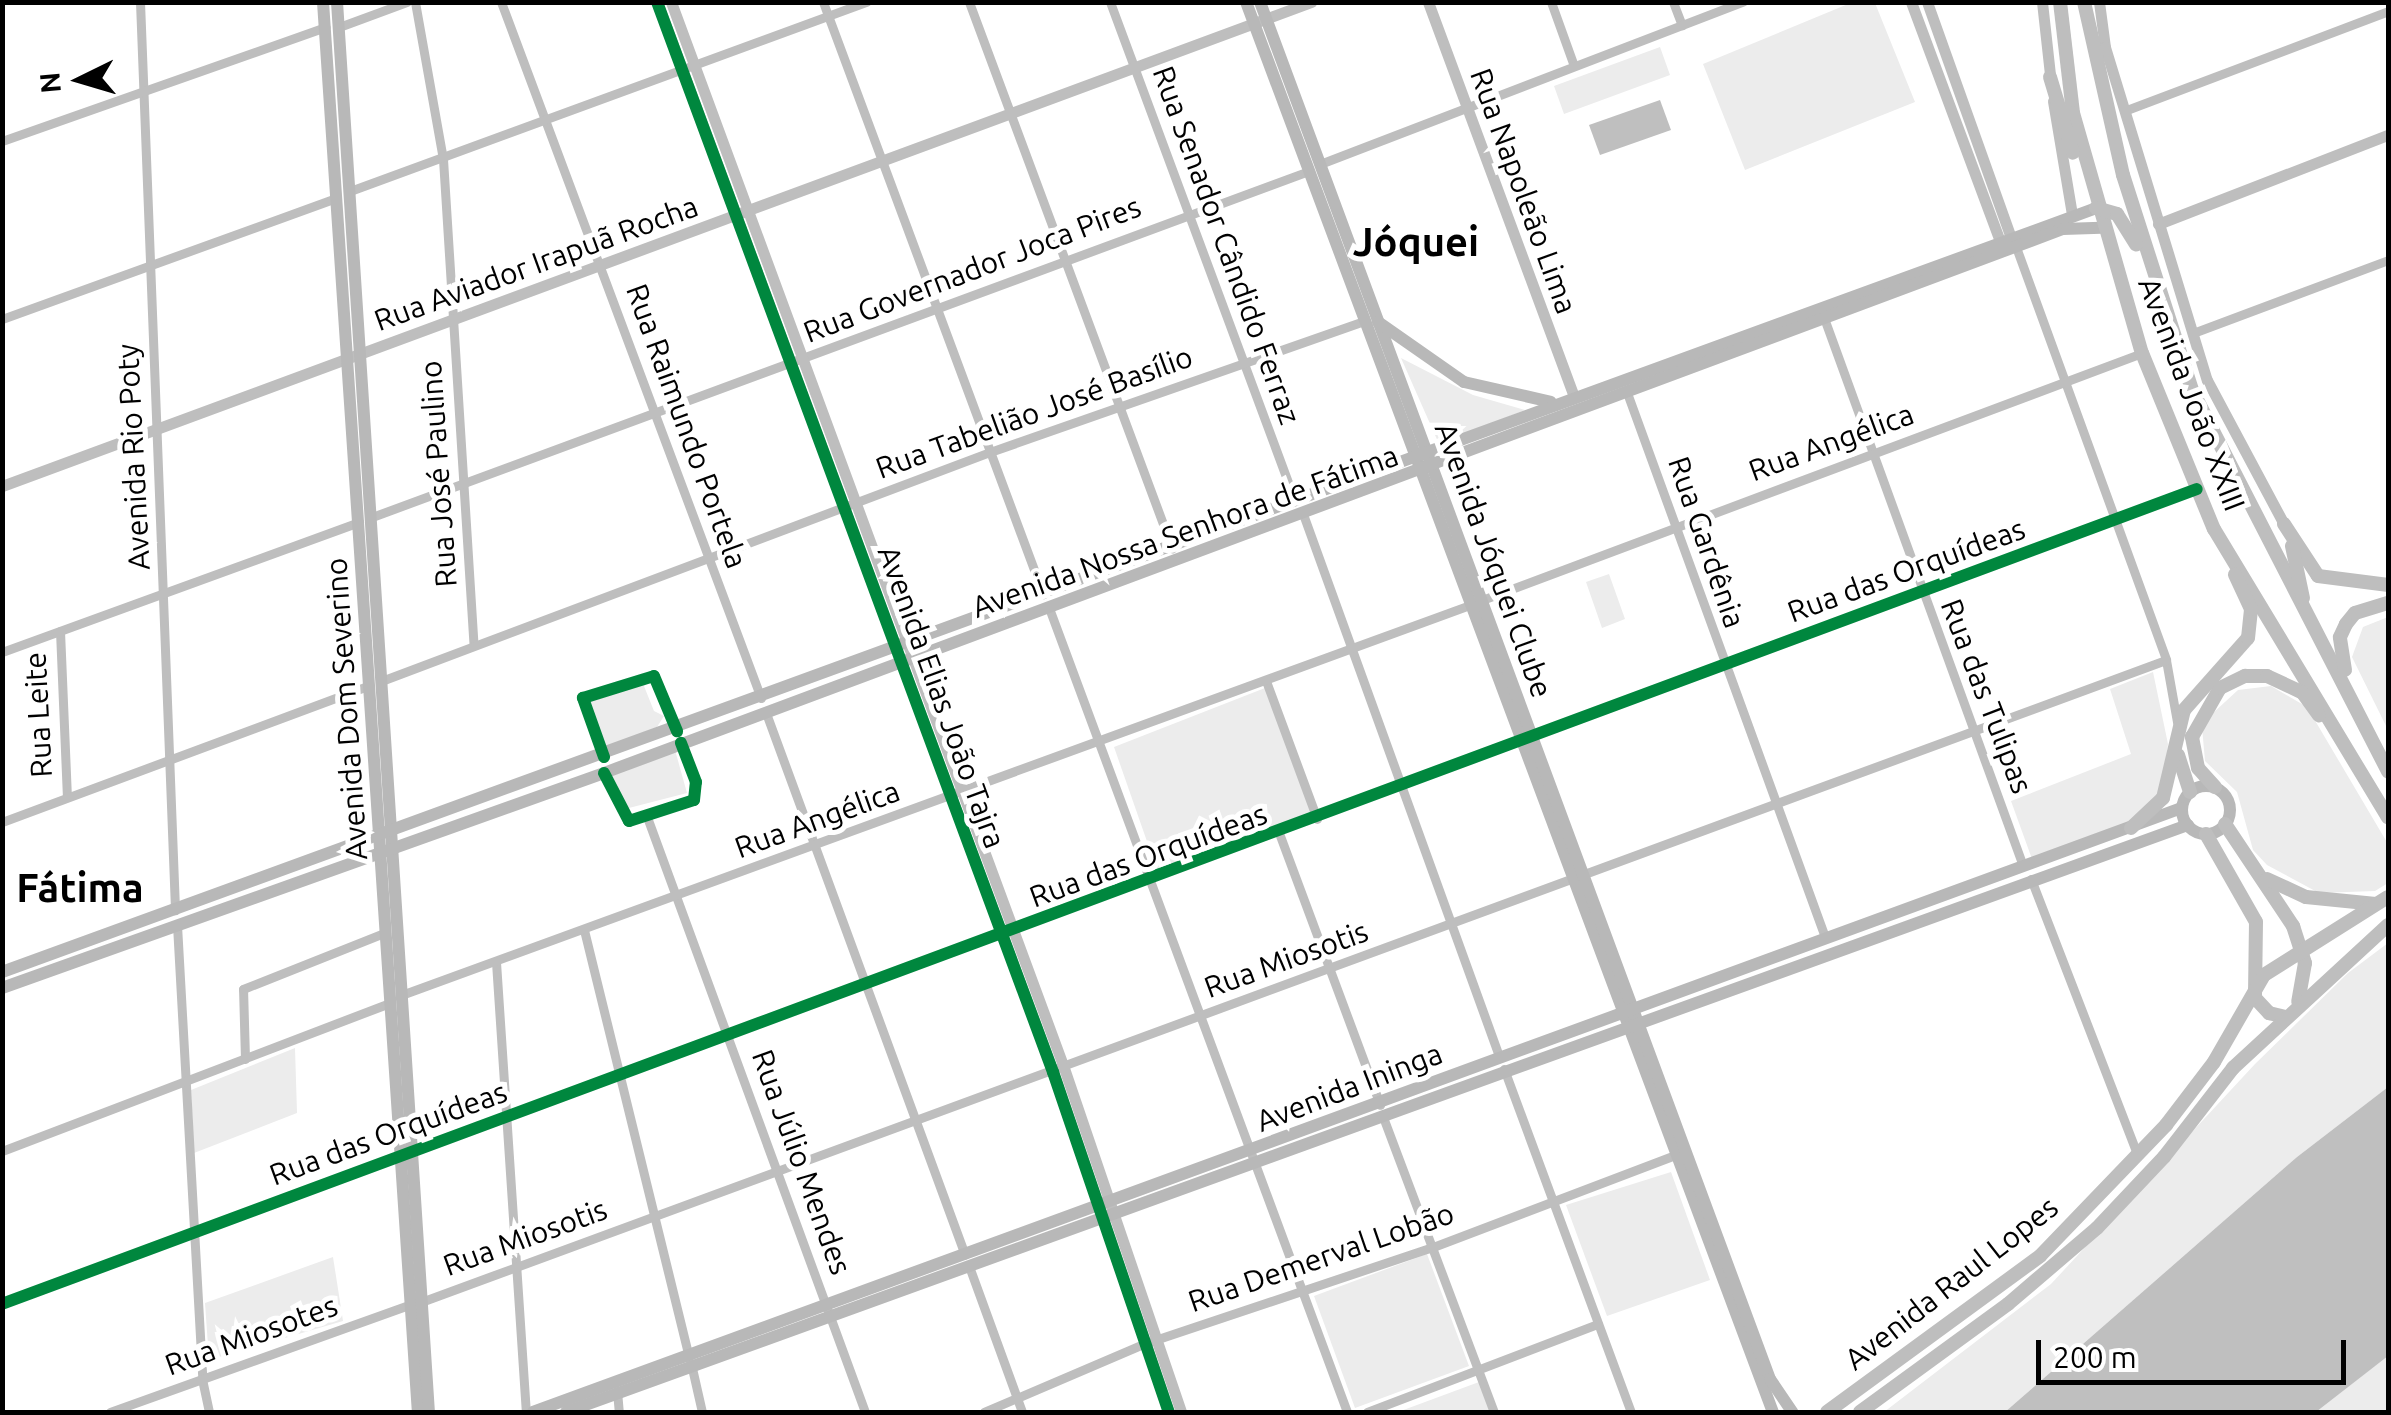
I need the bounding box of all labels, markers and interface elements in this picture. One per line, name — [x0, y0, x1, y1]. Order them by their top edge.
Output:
north arrow — [30, 30, 130, 130]
street label: Rua Senador Cândido Ferraz — [1145, 61, 1309, 429]
street label: Rua Napoleão Lima — [1463, 64, 1585, 318]
text: N — [33, 71, 66, 94]
street label: Rua Aviador Irapuã Rocha — [369, 188, 703, 338]
street label: Rua Governador Joca Pires — [798, 188, 1146, 350]
district label: Jóquei — [1353, 218, 1479, 266]
street label: Avenida João XXIII — [2131, 272, 2253, 516]
street label: Rua Raimundo Portela — [619, 279, 755, 573]
street label: Rua Tabelião José Basílio — [871, 338, 1197, 486]
street label: Avenida Rio Poty — [109, 343, 157, 571]
street label: Rua José Paulino — [412, 360, 464, 588]
street label: Rua Angélica — [1744, 396, 1918, 488]
street label: Avenida Jóquei Clube — [1428, 418, 1560, 702]
street label: Avenida Nossa Senhora de Fátima — [967, 437, 1403, 625]
street label: Rua Gardênia — [1661, 452, 1753, 632]
street label: Rua das Orquídeas — [1782, 510, 2030, 630]
street label: Avenida Elias João Tajra — [871, 541, 1013, 853]
street label: Avenida Dom Severino — [317, 557, 375, 861]
street label: Rua das Tulipas — [1933, 594, 2041, 798]
street label: Rua Leite — [17, 651, 59, 779]
street label: Rua Angélica — [730, 773, 904, 865]
street label: Rua das Orquídeas — [1024, 795, 1272, 915]
district label: Fátima — [16, 864, 144, 912]
street label: Rua Miosotis — [1199, 913, 1373, 1005]
street label: Avenida Ininga — [1251, 1035, 1447, 1139]
street label: Rua Júlio Mendes — [745, 1045, 859, 1279]
street label: Rua das Orquídeas — [264, 1073, 512, 1193]
street label: Avenida Raul Lopes — [1837, 1189, 2065, 1377]
street label: Rua Miosotis — [438, 1191, 612, 1283]
street label: Rua Demerval Lobão — [1184, 1195, 1458, 1319]
street label: Rua Miosotes — [160, 1287, 342, 1383]
scale bar — [2041, 1320, 2351, 1382]
text: 200 m — [2053, 1340, 2137, 1374]

